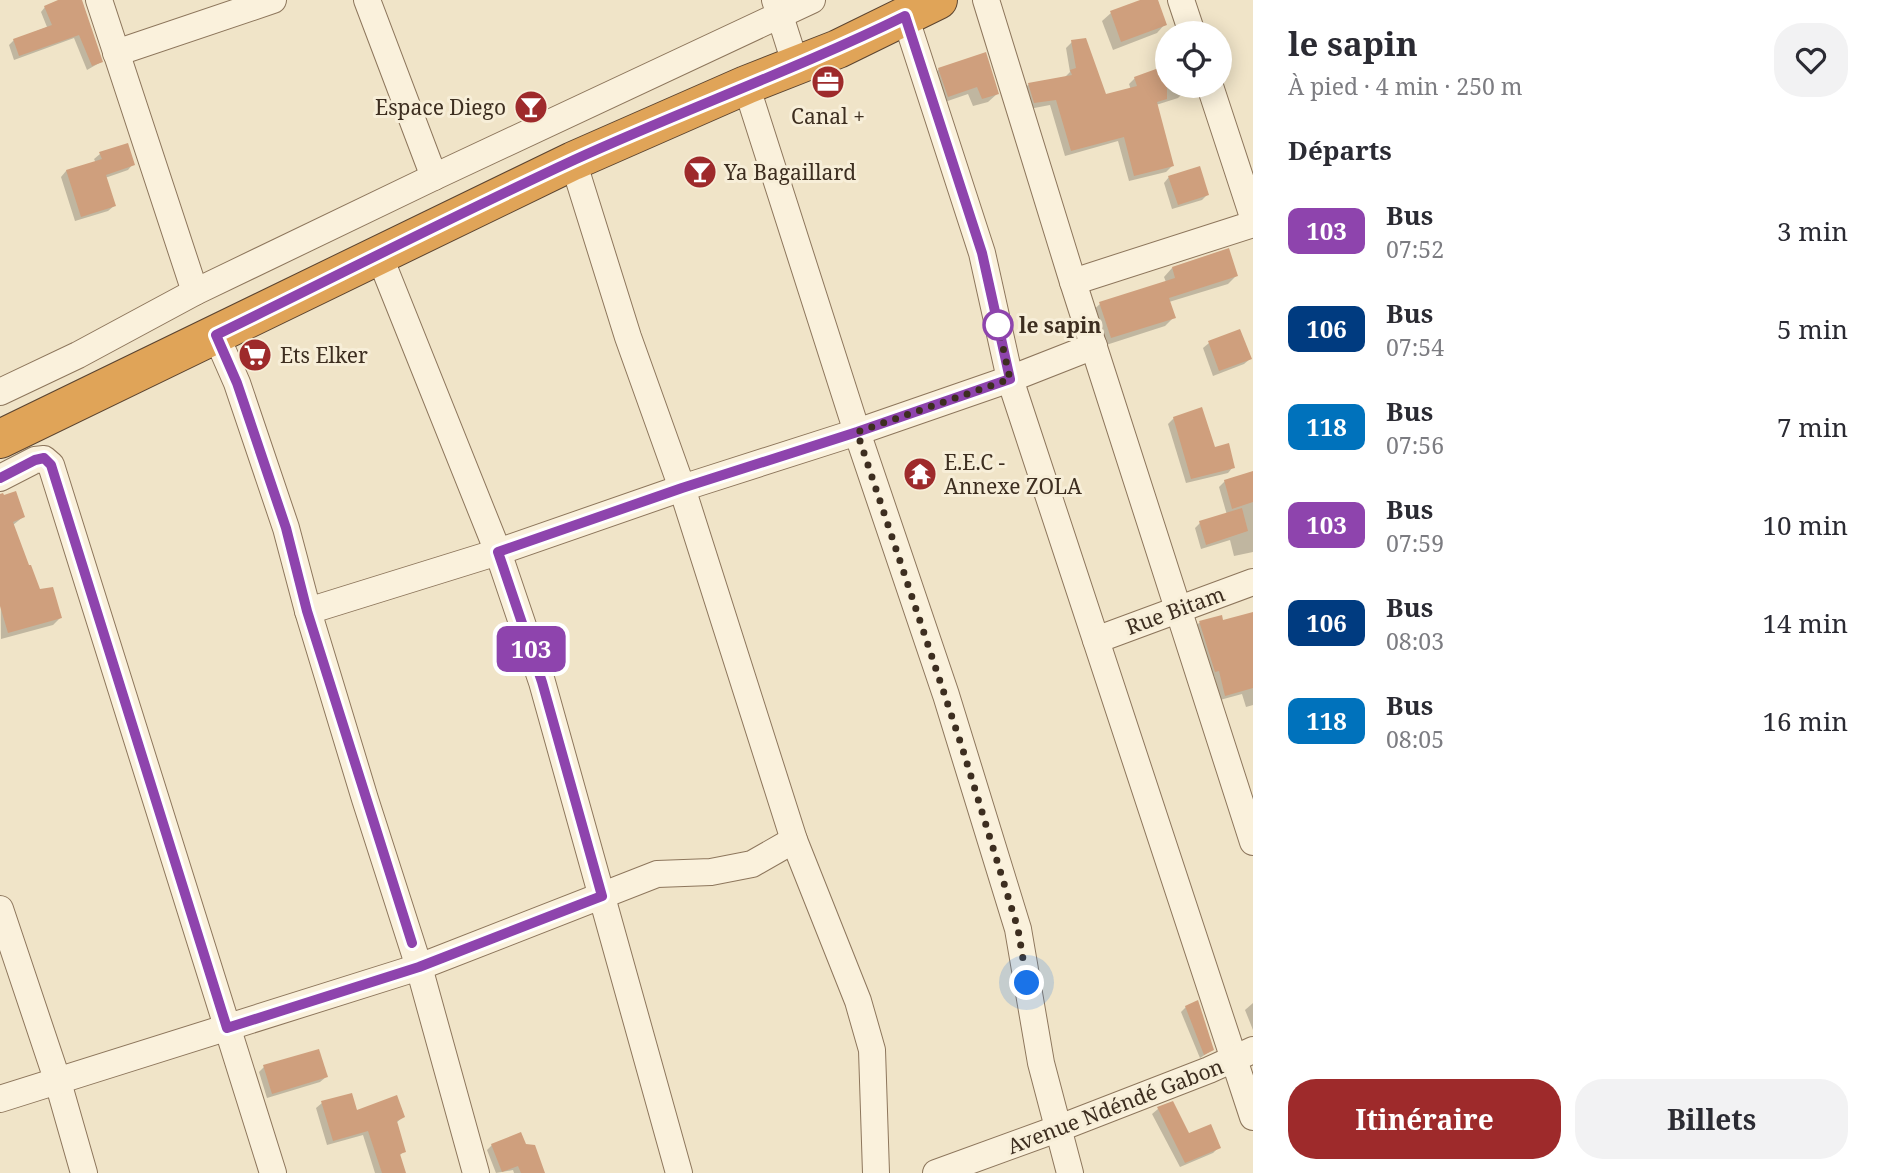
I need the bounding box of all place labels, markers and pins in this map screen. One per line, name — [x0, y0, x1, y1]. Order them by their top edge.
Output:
office icon: Canal + — [809, 63, 847, 101]
bar icon: Espace Diego — [512, 88, 550, 126]
place label: Espace Diego — [375, 93, 506, 121]
place label: Canal + — [791, 102, 865, 130]
bar icon: Ya Bagaillard — [681, 153, 719, 191]
place label: Ya Bagaillard — [723, 158, 856, 186]
marker: le sapin — [983, 310, 1013, 340]
place label: le sapin — [1019, 311, 1102, 339]
supermarket icon: Ets Elker — [236, 336, 274, 374]
place label: Ets Elker — [280, 341, 368, 369]
place label: E.E.C - Annexe ZOLA — [944, 448, 1082, 500]
temple icon: E.E.C - Annexe ZOLA — [901, 455, 939, 493]

